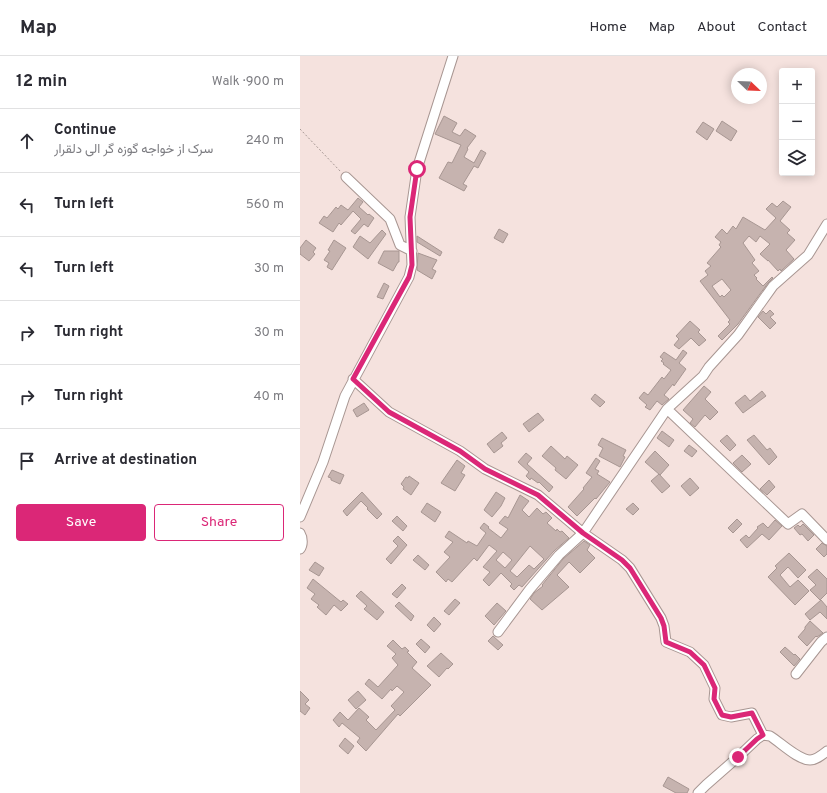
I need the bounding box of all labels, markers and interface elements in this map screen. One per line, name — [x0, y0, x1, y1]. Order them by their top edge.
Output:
text: Map — [20, 16, 57, 40]
text: Home — [590, 19, 627, 36]
text: Map — [649, 19, 675, 36]
text: About — [697, 19, 736, 36]
text: Contact — [758, 19, 807, 36]
north arrow — [731, 68, 767, 104]
map controls — [779, 68, 815, 176]
button: + — [779, 68, 815, 104]
text: 12 min — [16, 71, 67, 93]
text: Walk · 900 m — [212, 74, 284, 90]
button: − — [779, 104, 815, 140]
text: Continue — [54, 121, 116, 140]
icon: ahead — [16, 130, 38, 152]
text: 240 m — [246, 133, 284, 149]
button: layers — [779, 140, 815, 176]
text: سرک از خواجه گوزه گر الی دلقرار — [54, 142, 213, 158]
route start — [408, 160, 426, 178]
icon: left — [16, 194, 38, 216]
text: Turn left — [54, 195, 114, 214]
text: 560 m — [246, 197, 284, 213]
icon: left — [16, 258, 38, 280]
text: Turn left — [54, 259, 114, 278]
text: 30 m — [254, 261, 284, 277]
icon: right — [16, 322, 38, 344]
text: Turn right — [54, 323, 123, 342]
text: 30 m — [254, 325, 284, 341]
icon: right — [16, 386, 38, 408]
text: Turn right — [54, 387, 123, 406]
text: 40 m — [254, 389, 284, 405]
icon: arrive — [16, 450, 38, 472]
text: Arrive at destination — [54, 451, 197, 470]
button: Save — [16, 504, 146, 541]
button: Share — [154, 504, 284, 541]
route end — [729, 748, 747, 766]

